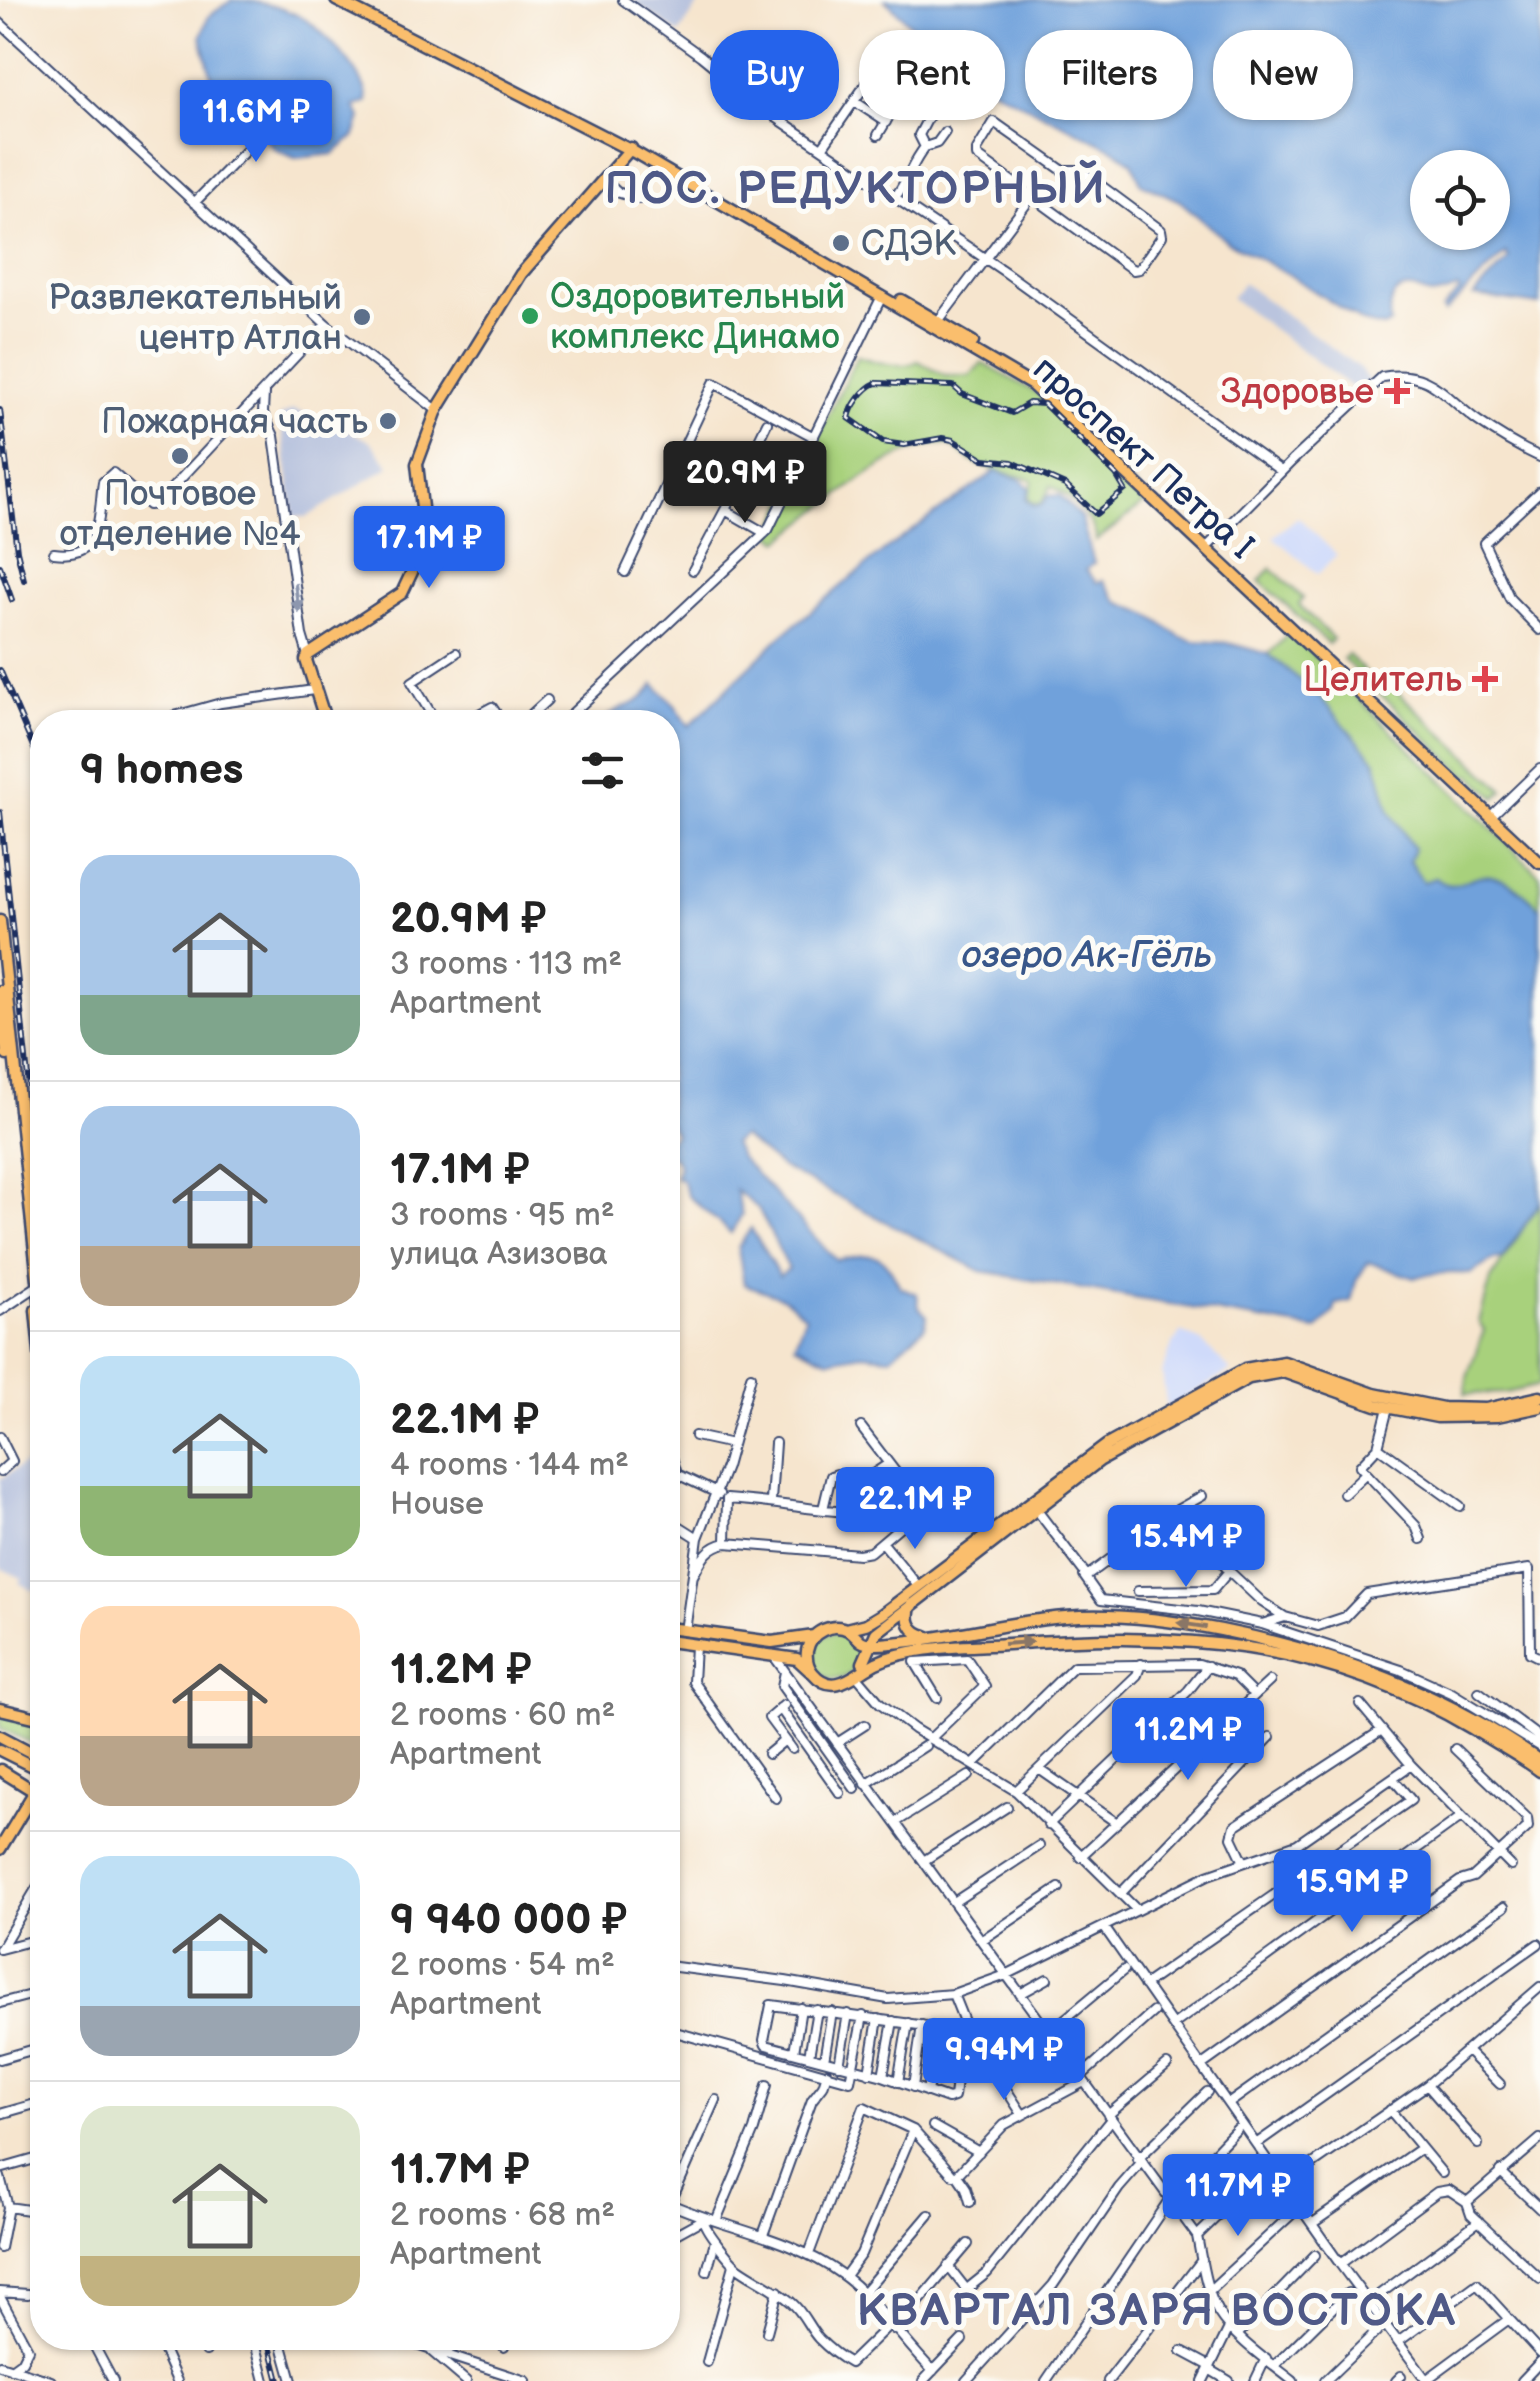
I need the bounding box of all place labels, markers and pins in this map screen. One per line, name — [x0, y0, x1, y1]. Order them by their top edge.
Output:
pin: 11.6M ₽ — [164, 80, 348, 165]
place label: СДЭК — [861, 223, 956, 266]
marker: СДЭК — [830, 232, 852, 254]
place label: Оздоровительный комплекс Динамо — [550, 276, 845, 359]
place label: Развлекательный центр Атлан — [48, 277, 342, 360]
marker: Оздоровительный комплекс Динамо — [519, 305, 541, 327]
marker: Развлекательный центр Атлан — [351, 306, 373, 328]
place label: Здоровье — [1221, 371, 1374, 414]
marker: Здоровье — [1384, 378, 1410, 404]
place label: Пожарная часть — [101, 401, 368, 444]
marker: Пожарная часть — [377, 410, 399, 432]
pin: 20.9M ₽ — [653, 441, 837, 526]
marker: Почтовое отделение №4 — [169, 445, 191, 467]
place label: Почтовое отделение №4 — [59, 473, 301, 556]
pin: 17.1M ₽ — [337, 506, 521, 591]
place label: Целитель — [1303, 659, 1462, 702]
marker: Целитель — [1472, 666, 1498, 692]
pin: 22.1M ₽ — [823, 1467, 1007, 1552]
pin: 15.4M ₽ — [1094, 1505, 1278, 1590]
pin: 11.2M ₽ — [1096, 1698, 1280, 1783]
pin: 15.9M ₽ — [1260, 1850, 1444, 1935]
pin: 9.94M ₽ — [912, 2018, 1096, 2103]
pin: 11.7M ₽ — [1146, 2154, 1330, 2239]

